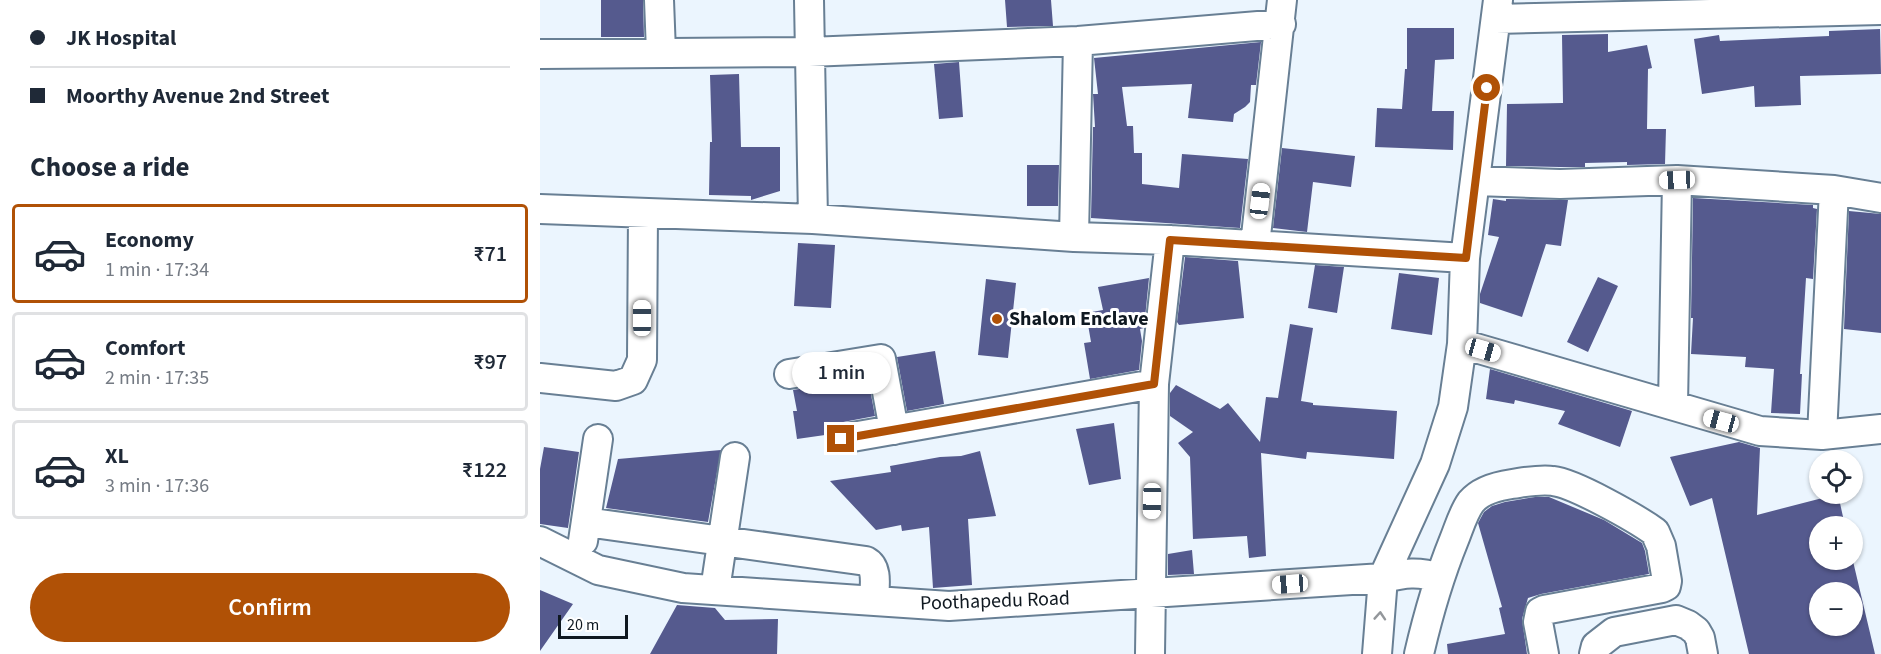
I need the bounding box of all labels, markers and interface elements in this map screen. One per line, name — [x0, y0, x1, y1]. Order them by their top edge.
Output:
text: JK Hospital — [66, 22, 176, 54]
route start — [1473, 74, 1500, 101]
text: Moorthy Avenue 2nd Street — [66, 80, 329, 112]
text: Choose a ride — [30, 148, 190, 187]
car — [1659, 170, 1695, 190]
car — [1249, 182, 1271, 220]
text: Economy — [105, 224, 194, 256]
icon: car — [33, 227, 87, 281]
text: ₹71 — [473, 238, 507, 270]
text: 1 min · 17:34 — [105, 256, 209, 284]
car — [633, 300, 651, 336]
place label: Shalom Enclave — [1009, 305, 1149, 333]
marker: Shalom Enclave — [990, 312, 1004, 326]
text: Comfort — [105, 332, 186, 364]
icon: car — [33, 335, 87, 389]
car — [1463, 336, 1503, 364]
text: ₹97 — [473, 346, 507, 378]
callout: 1 min — [792, 352, 890, 394]
text: 1 min — [818, 359, 865, 387]
text: 2 min · 17:35 — [105, 364, 209, 392]
car — [1701, 408, 1741, 434]
route end — [827, 425, 854, 452]
text: XL — [105, 440, 129, 472]
icon: car — [33, 443, 87, 497]
map controls — [1809, 450, 1863, 636]
button: locate — [1809, 450, 1863, 504]
text: ₹122 — [462, 454, 507, 486]
text: 3 min · 17:36 — [105, 472, 209, 500]
car — [1143, 483, 1161, 519]
button: + — [1809, 516, 1863, 570]
button: Confirm — [30, 573, 510, 642]
car — [1271, 574, 1309, 594]
button: − — [1809, 582, 1863, 636]
street label: Poothapedu Road — [920, 584, 1070, 618]
one-way arrow — [1373, 611, 1386, 620]
scale bar — [558, 612, 628, 640]
text: 20 m — [567, 614, 599, 636]

